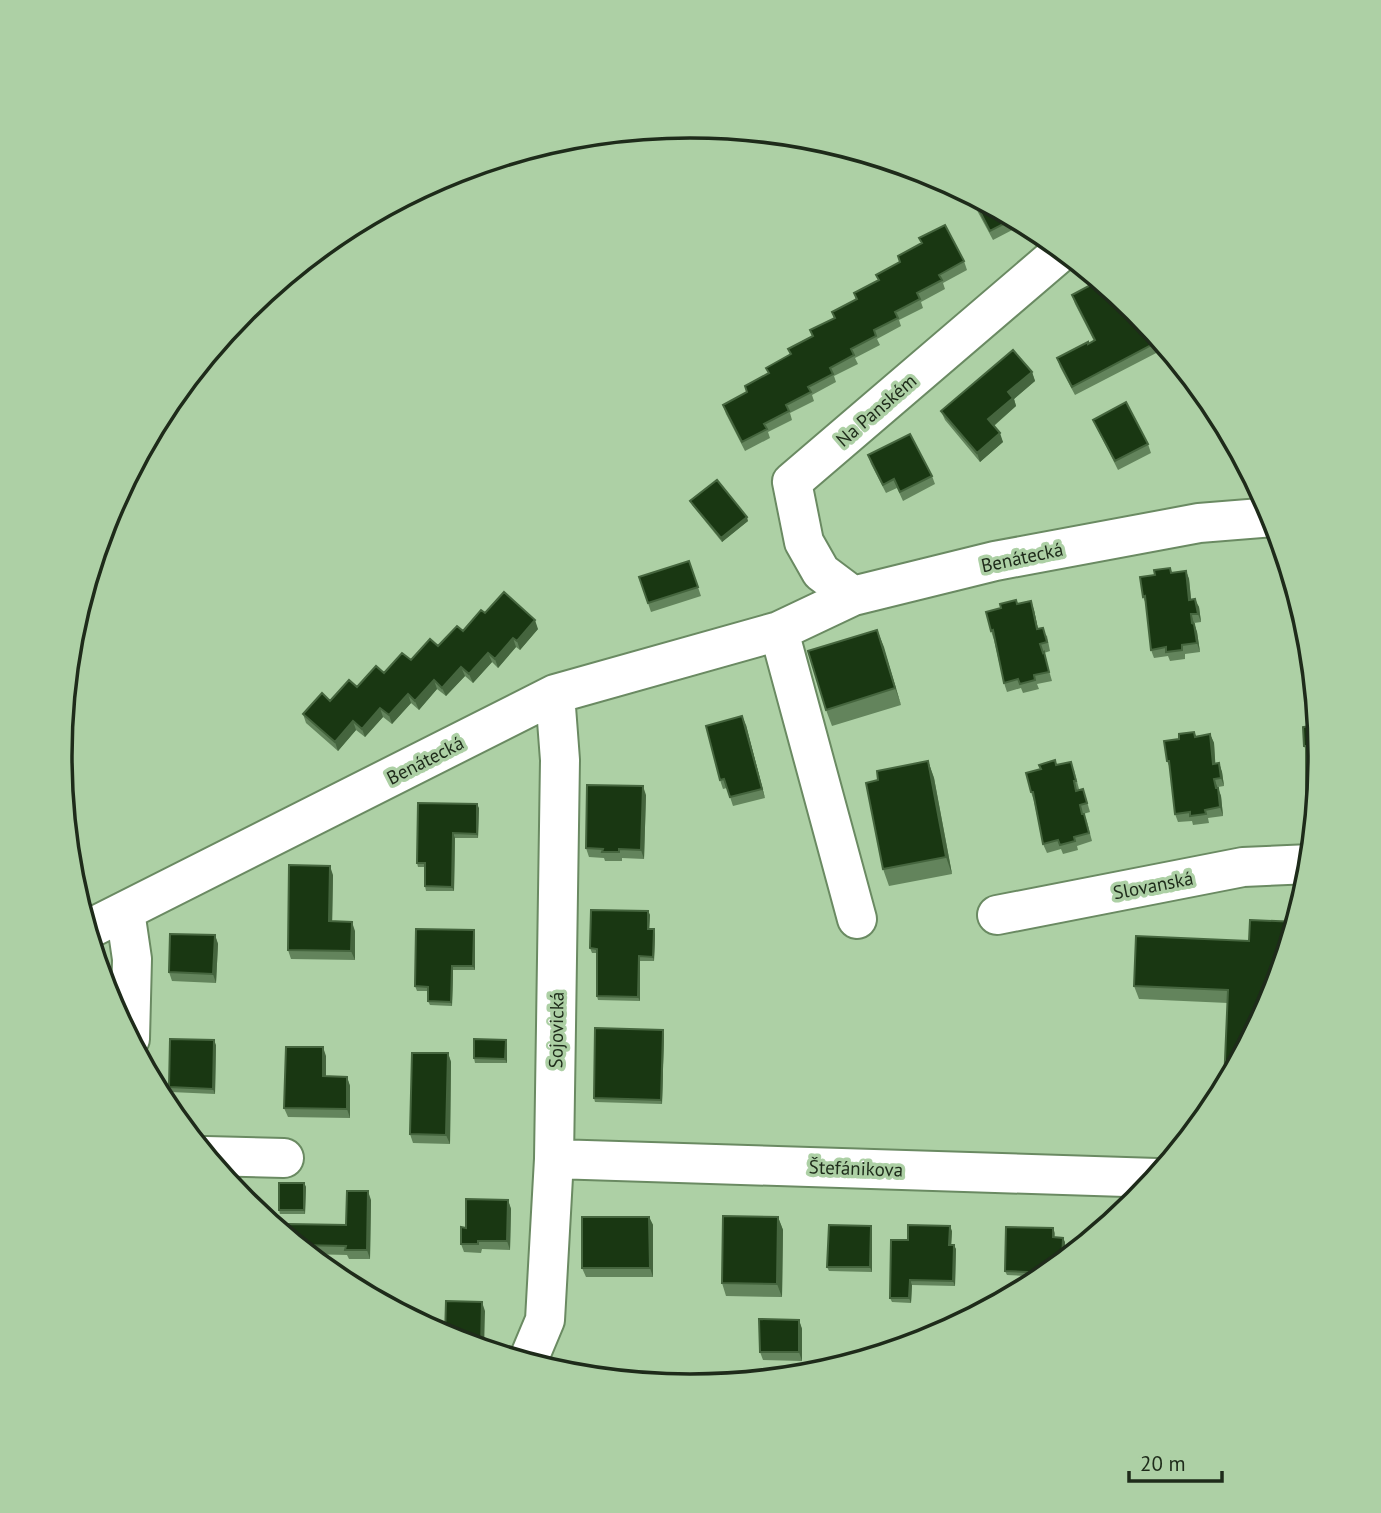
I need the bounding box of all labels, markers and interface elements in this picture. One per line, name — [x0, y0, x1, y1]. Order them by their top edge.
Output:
street label: Na Panském — [831, 368, 921, 452]
street label: Benátecká — [979, 537, 1065, 577]
street label: Benátecká — [382, 730, 468, 790]
street label: Slovanská — [1111, 865, 1195, 905]
street label: Sojovická — [543, 991, 569, 1069]
street label: Štefánikova — [808, 1154, 904, 1182]
scale bar — [1129, 1440, 1222, 1484]
text: 20 m — [1140, 1450, 1186, 1477]

